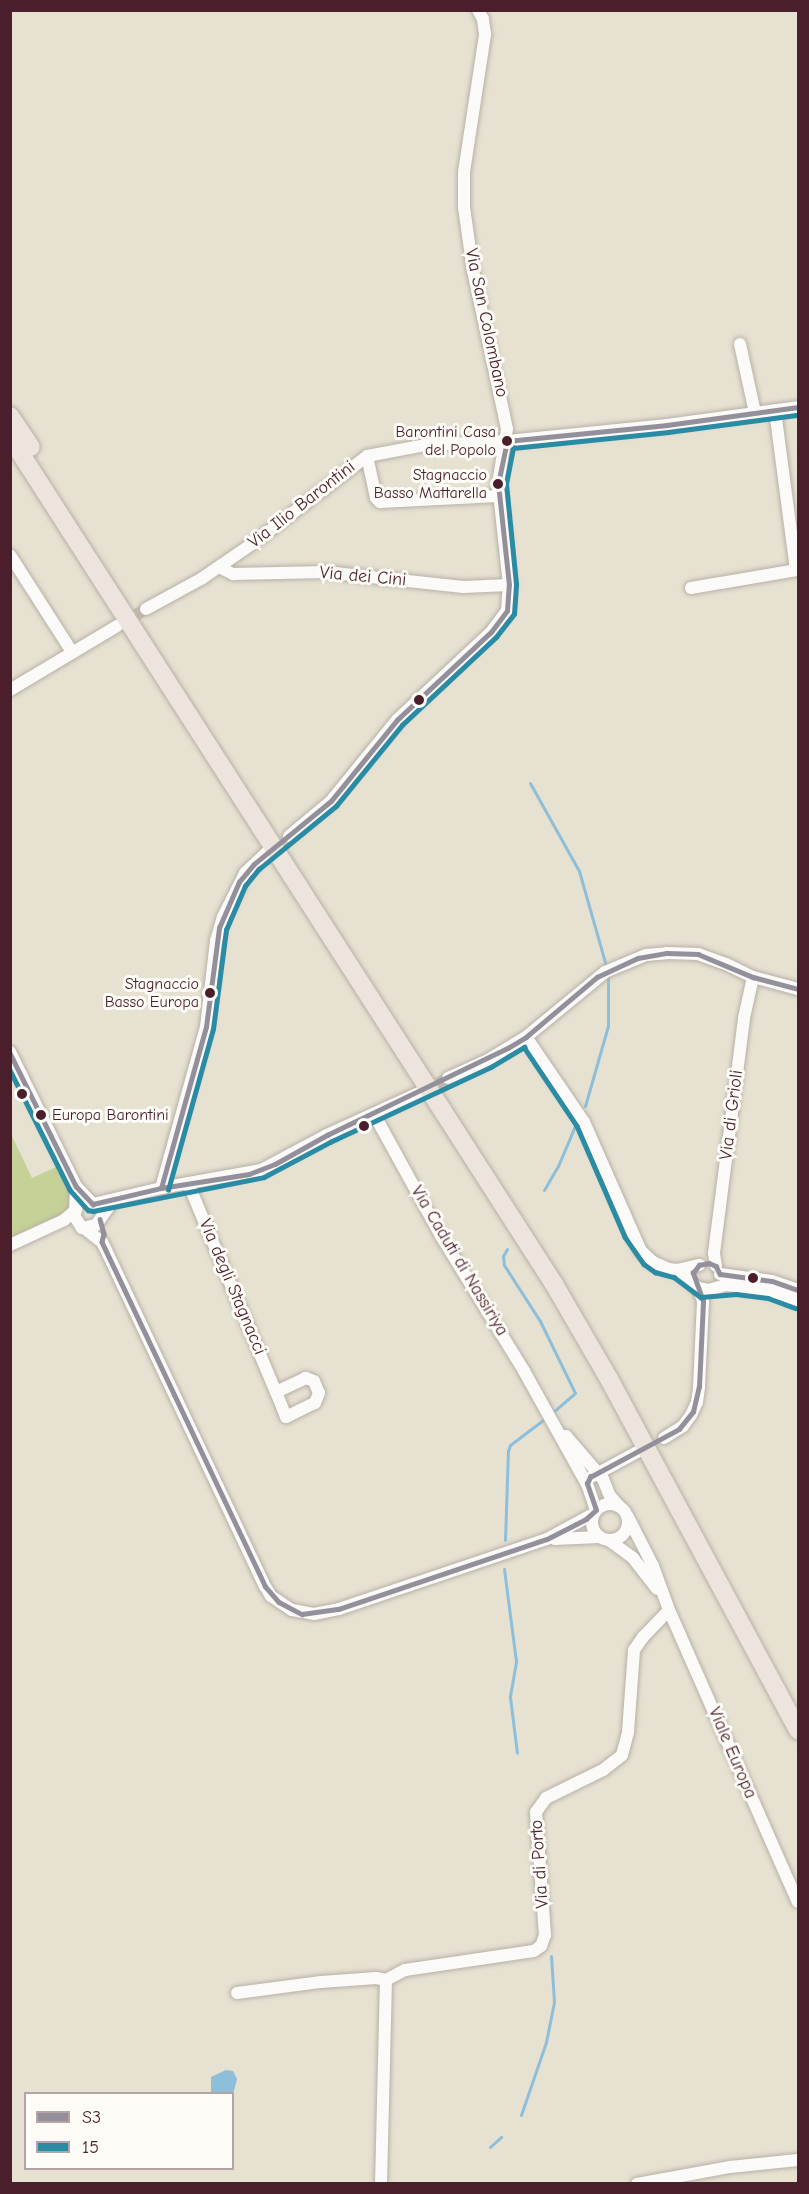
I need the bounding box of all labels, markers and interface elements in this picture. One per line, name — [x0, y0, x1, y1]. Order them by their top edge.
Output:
street label: Via San Colombano — [460, 247, 512, 399]
place label: Barontini Casa del Popolo — [395, 422, 496, 460]
marker: Barontini Casa del Popolo — [501, 435, 513, 447]
street label: Via Ilio Barontini — [244, 457, 360, 553]
place label: Stagnaccio Basso Mattarella — [374, 465, 487, 503]
marker: Stagnaccio Basso Mattarella — [492, 478, 504, 490]
street label: Via dei Cini — [319, 562, 407, 592]
unlabelled marker — [413, 694, 425, 706]
place label: Stagnaccio Basso Europa — [105, 974, 199, 1012]
marker: Stagnaccio Basso Europa — [204, 987, 216, 999]
street label: Via di Grioli — [716, 1069, 748, 1161]
unlabelled marker — [16, 1088, 28, 1100]
place label: Europa Barontini — [52, 1105, 169, 1125]
marker: Europa Barontini — [35, 1109, 47, 1121]
unlabelled marker — [358, 1120, 370, 1132]
street label: Via Caduti di Nassiriya — [406, 1182, 512, 1340]
street label: Via degli Stagnacci — [194, 1216, 270, 1358]
unlabelled marker — [747, 1272, 759, 1284]
street label: Viale Europa — [703, 1704, 761, 1802]
street label: Via di Porto — [526, 1819, 554, 1909]
legend — [24, 2092, 234, 2170]
text: S3 — [82, 2107, 101, 2128]
text: 15 — [82, 2137, 99, 2158]

